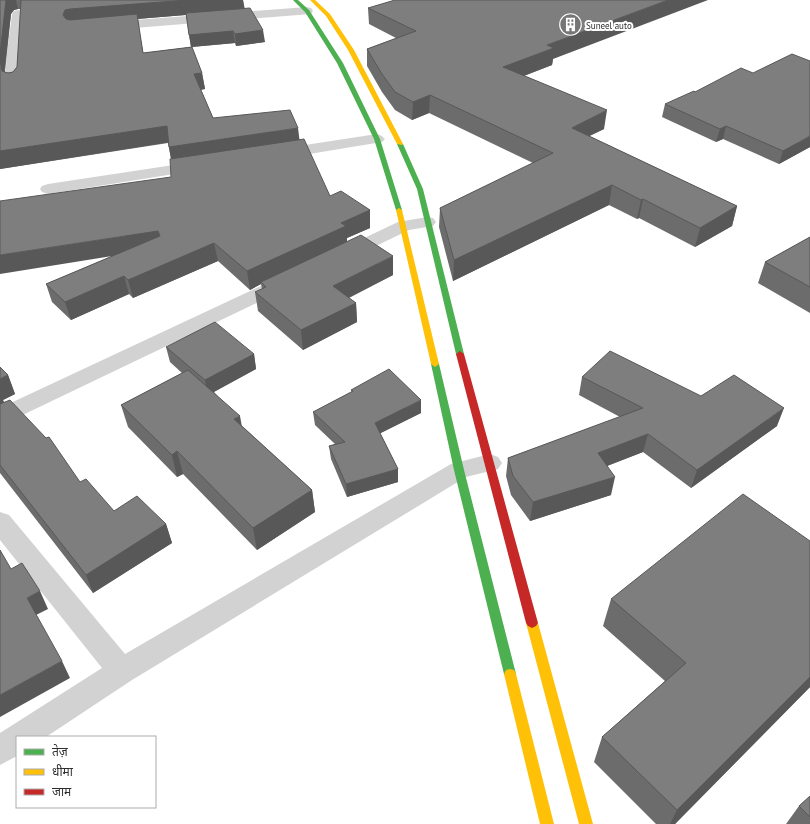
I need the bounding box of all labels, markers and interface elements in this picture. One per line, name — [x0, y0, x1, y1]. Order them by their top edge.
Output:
building icon: Suneel auto — [557, 12, 583, 38]
place label: Suneel auto — [586, 20, 632, 31]
legend — [16, 736, 156, 808]
text: तेज़ — [52, 744, 69, 759]
text: धीमा — [52, 764, 74, 779]
text: जाम — [52, 784, 72, 799]

